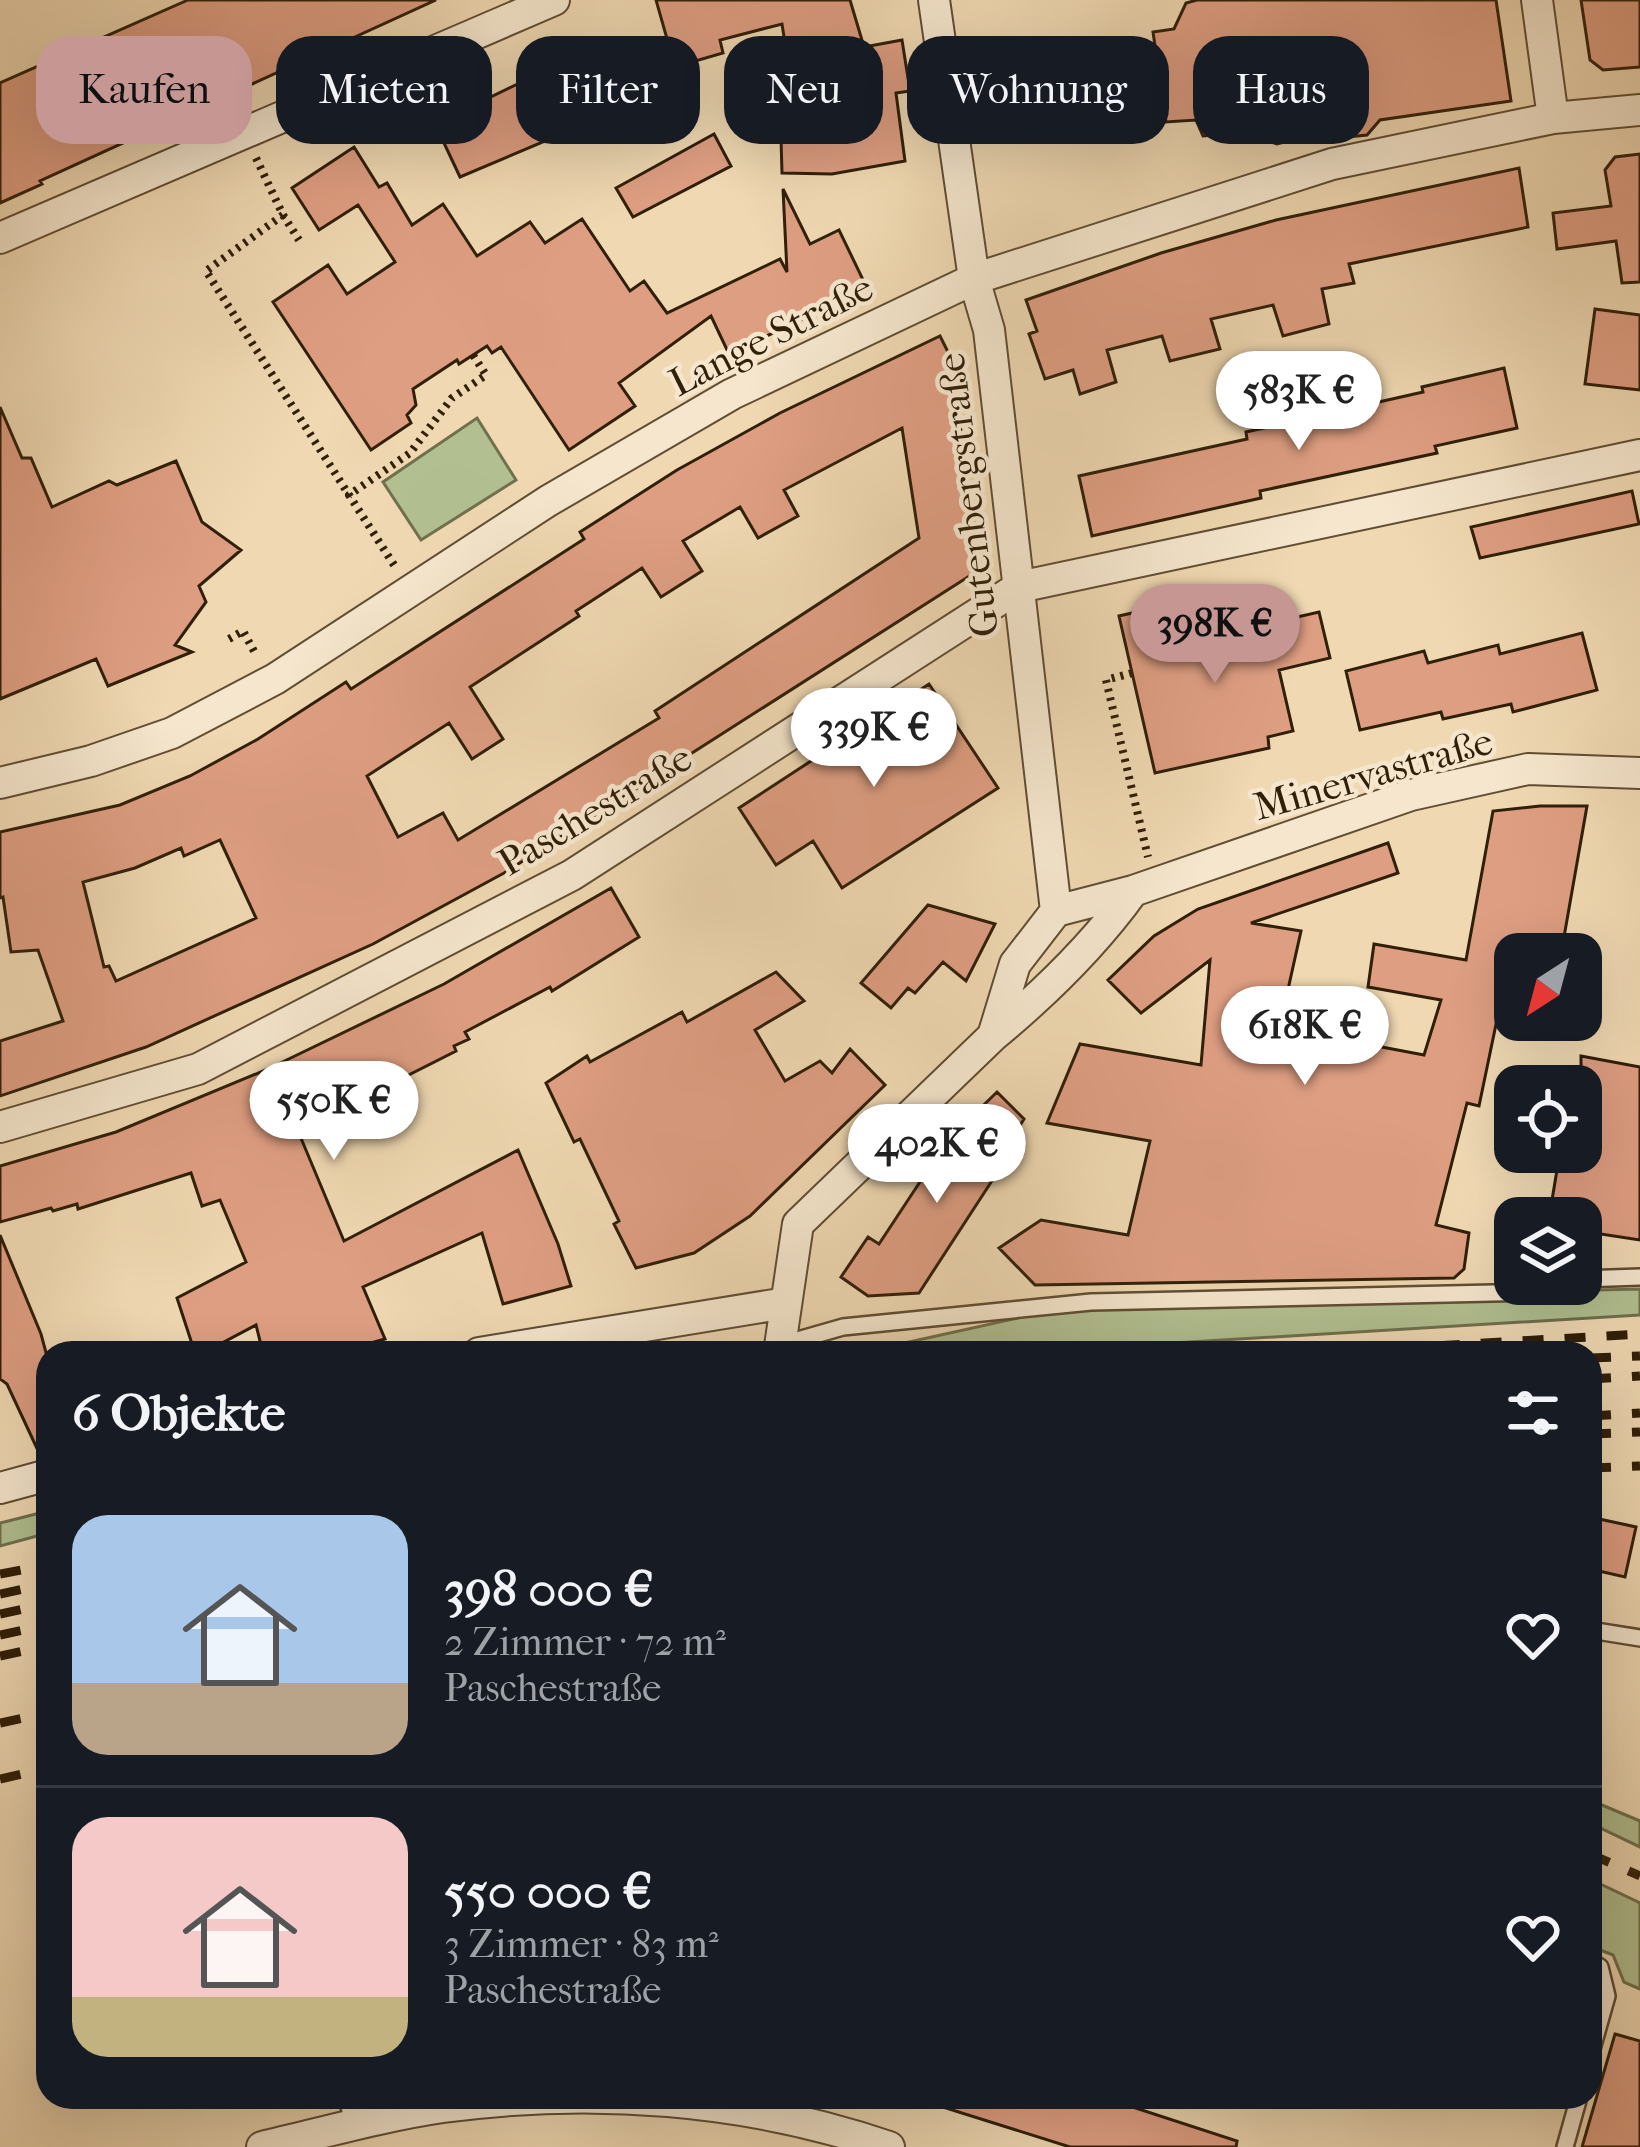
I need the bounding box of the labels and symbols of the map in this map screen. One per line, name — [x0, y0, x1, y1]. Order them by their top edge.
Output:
street label: Lange Straße — [662, 264, 880, 406]
street label: Gutenbergstraße — [928, 350, 1008, 640]
pin: 583K € — [1201, 351, 1397, 453]
pin: 398K € — [1117, 584, 1313, 686]
pin: 339K € — [776, 688, 972, 790]
street label: Minervastraße — [1248, 718, 1498, 830]
street label: Paschestraße — [490, 734, 700, 886]
north arrow — [1494, 933, 1602, 1041]
pin: 618K € — [1207, 986, 1403, 1088]
pin: 550K € — [236, 1061, 432, 1163]
pin: 402K € — [839, 1104, 1035, 1206]

